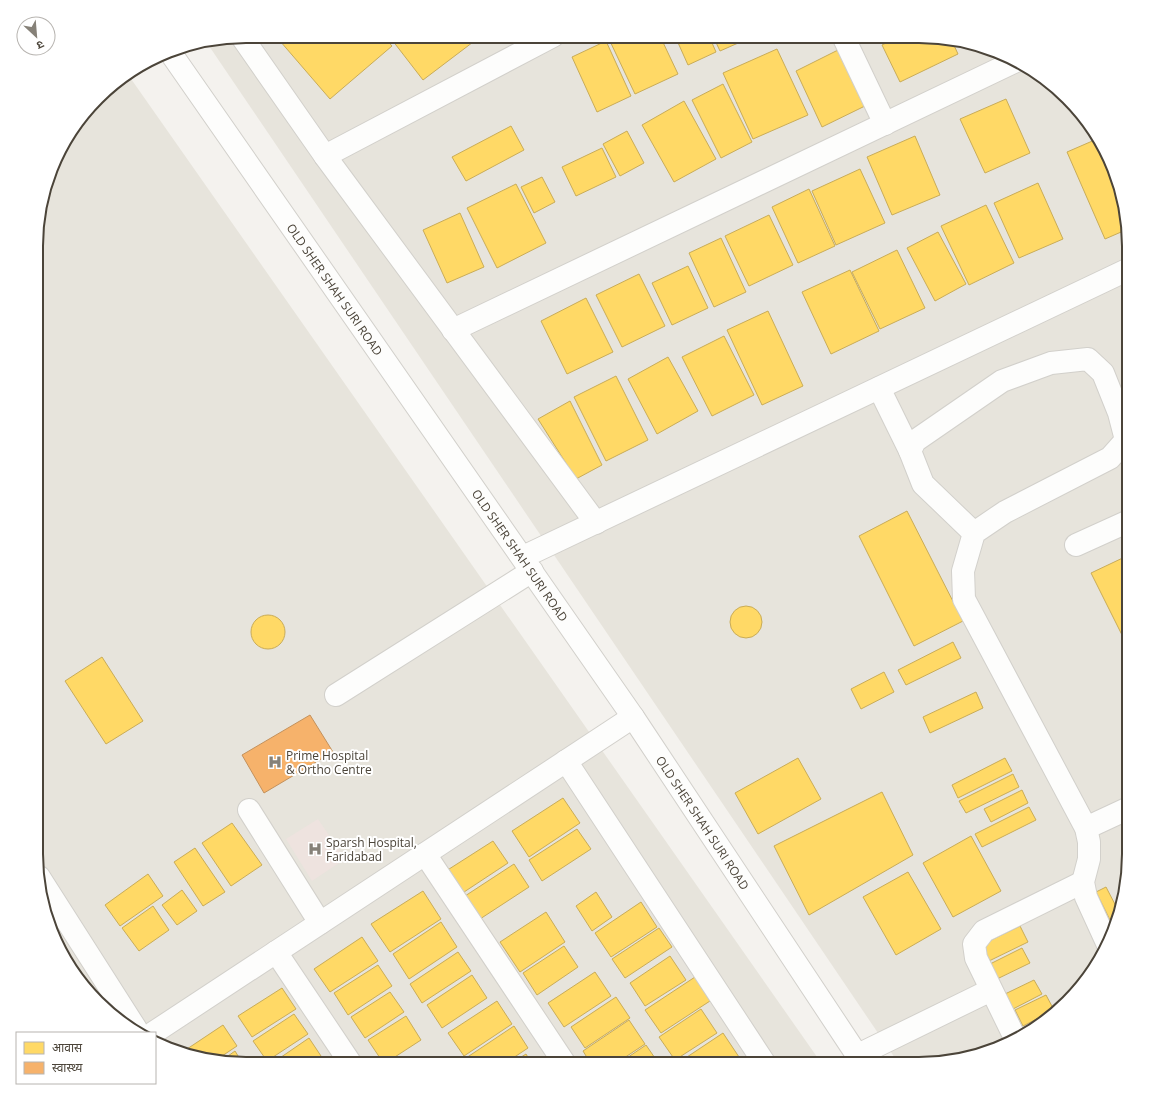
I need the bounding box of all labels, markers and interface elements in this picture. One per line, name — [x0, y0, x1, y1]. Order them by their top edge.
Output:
north arrow — [16, 16, 56, 56]
text: उ — [34, 37, 47, 54]
street label: OLD SHER SHAH SURI ROAD — [283, 220, 387, 359]
street label: OLD SHER SHAH SURI ROAD — [468, 486, 572, 625]
place label: Prime Hospital & Ortho Centre — [286, 747, 372, 778]
street label: OLD SHER SHAH SURI ROAD — [652, 752, 754, 893]
hospital icon: Prime Hospital & Ortho Centre — [267, 754, 283, 770]
place label: Sparsh Hospital, Faridabad — [326, 834, 417, 865]
hospital icon: Sparsh Hospital, Faridabad — [307, 841, 323, 857]
legend — [16, 1032, 156, 1084]
text: आवास — [52, 1039, 83, 1056]
text: स्वास्थ्य — [52, 1059, 84, 1076]

